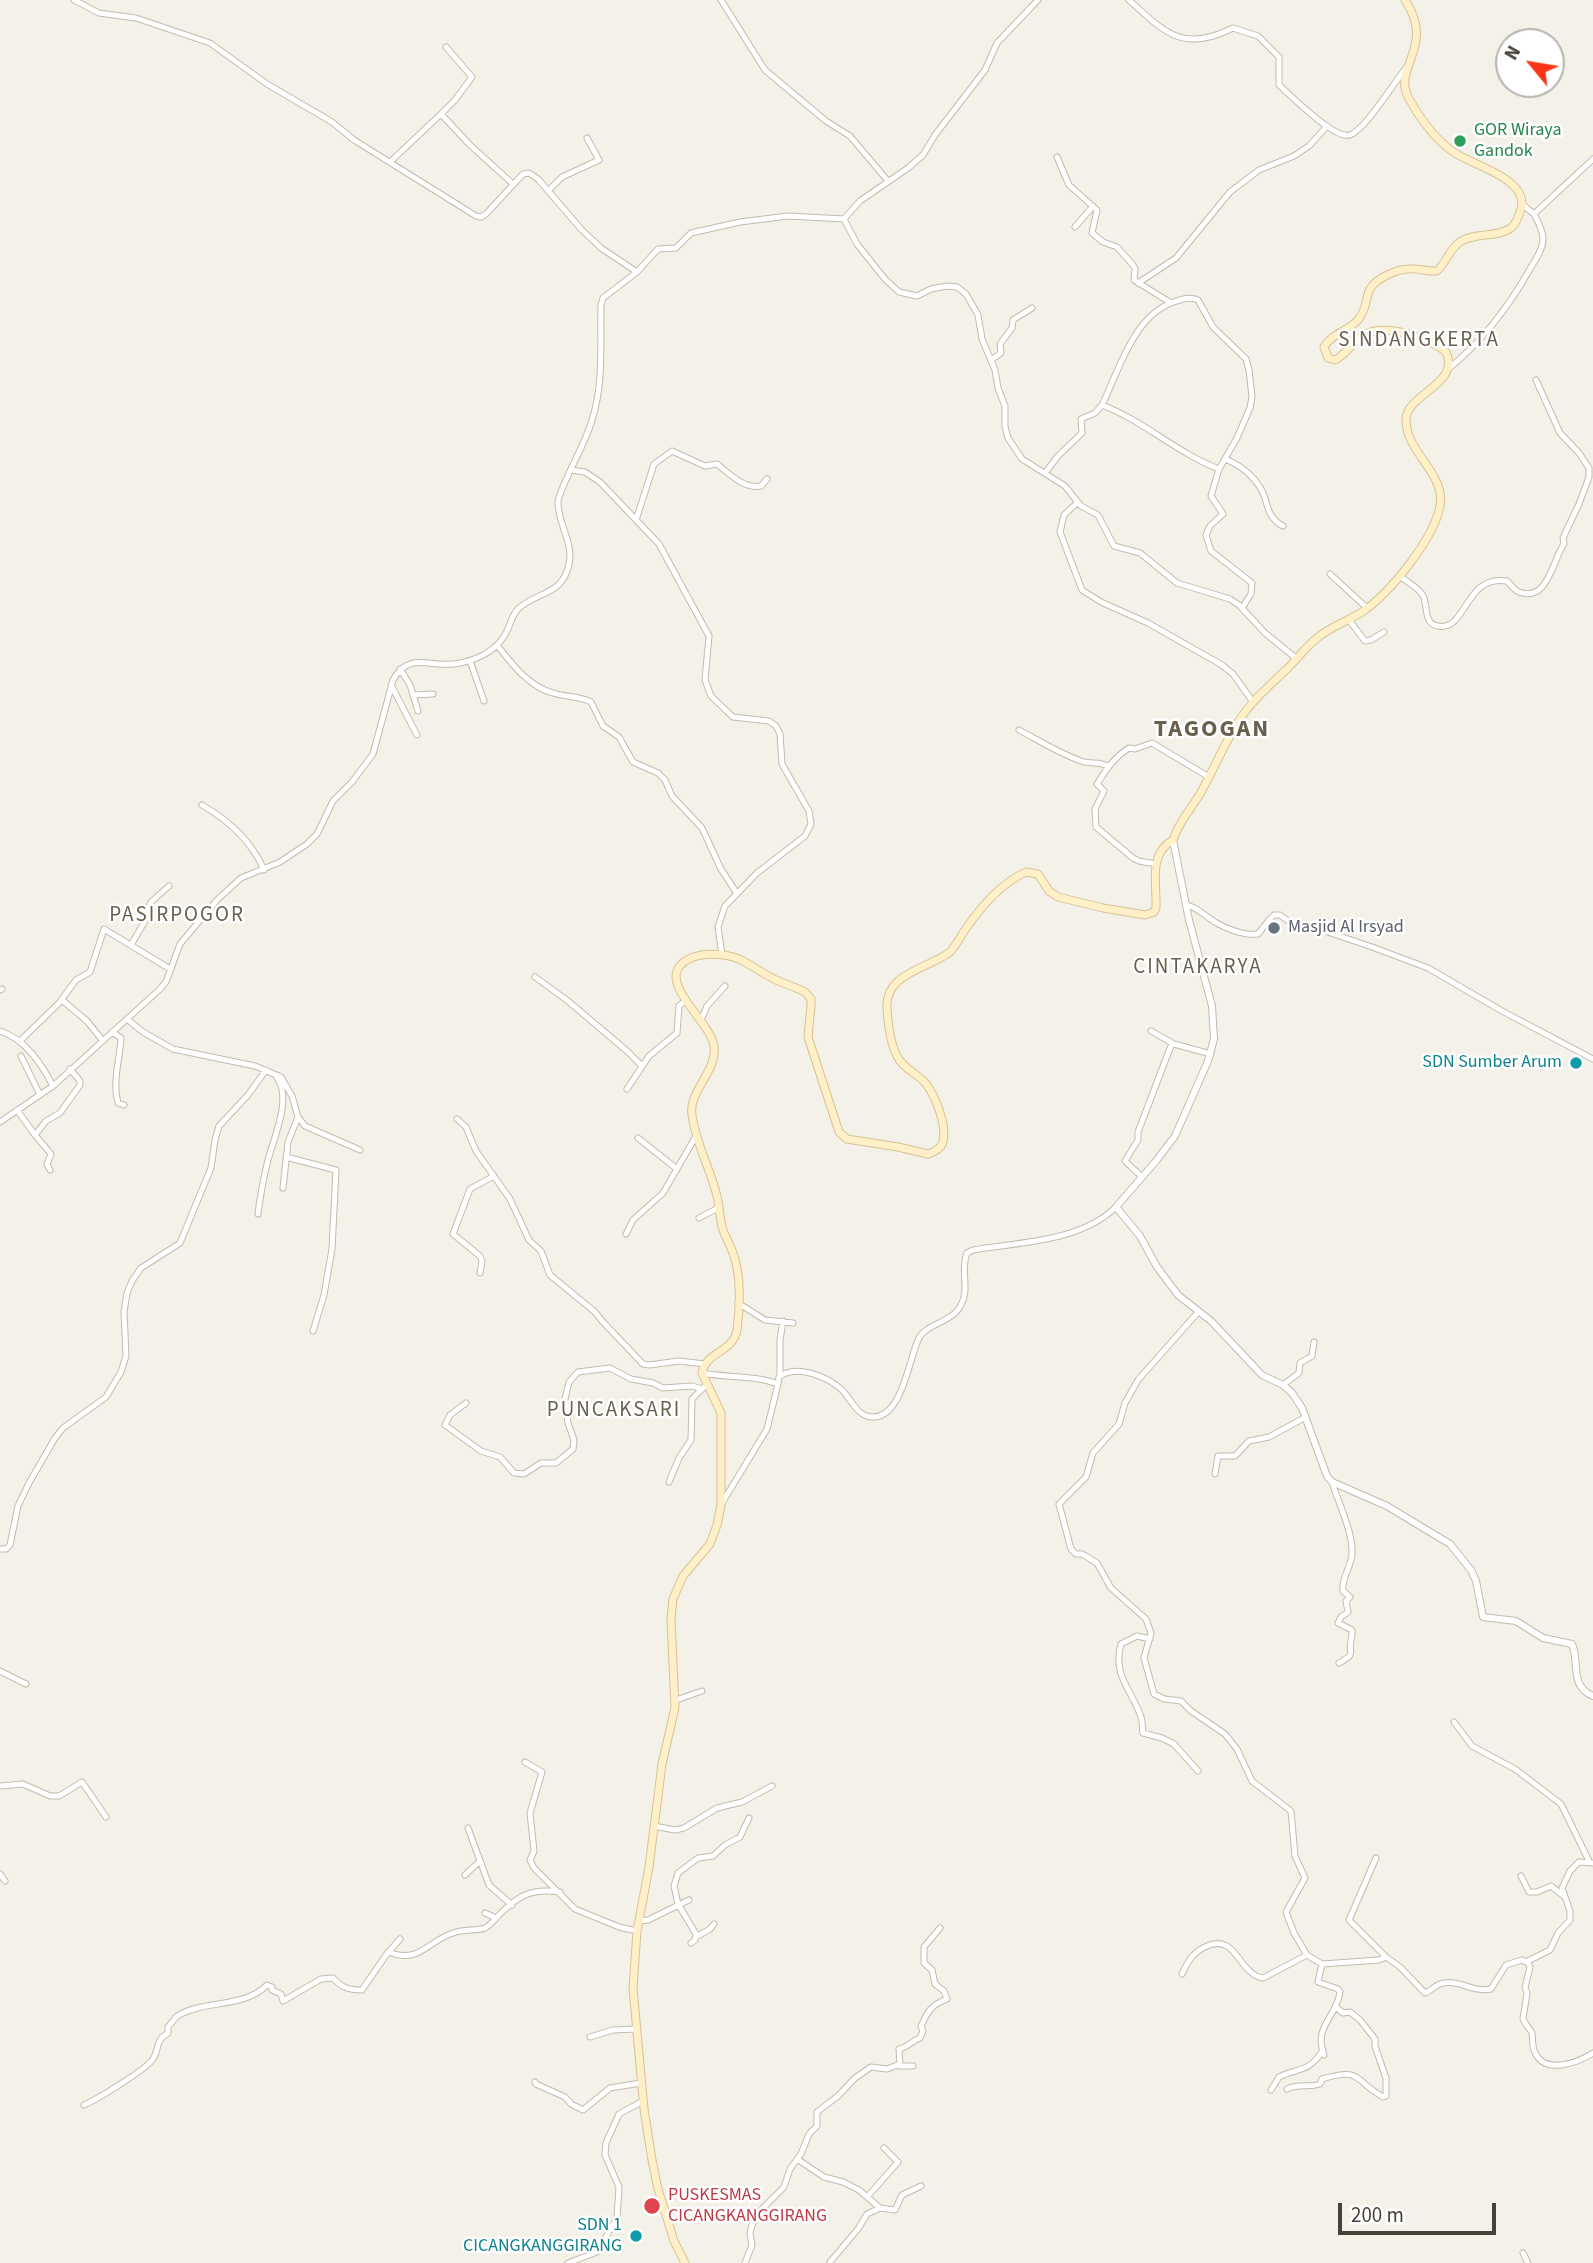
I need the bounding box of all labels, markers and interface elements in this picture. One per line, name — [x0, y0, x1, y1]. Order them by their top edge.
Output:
north arrow — [1495, 28, 1565, 98]
text: N — [1498, 41, 1528, 65]
place label: GOR Wiraya Gandok — [1474, 120, 1561, 162]
marker: GOR Wiraya Gandok — [1452, 133, 1468, 149]
district label: SINDANGKERTA — [1340, 328, 1498, 354]
district label: TAGOGAN — [1155, 717, 1269, 745]
district label: PASIRPOGOR — [110, 903, 244, 929]
place label: Masjid Al Irsyad — [1288, 917, 1404, 939]
marker: Masjid Al Irsyad — [1266, 920, 1282, 936]
district label: CINTAKARYA — [1135, 955, 1261, 981]
place label: SDN Sumber Arum — [1422, 1052, 1562, 1074]
marker: SDN Sumber Arum — [1568, 1055, 1584, 1071]
district label: PUNCAKSARI — [548, 1398, 680, 1424]
place label: PUSKESMAS CICANGKANGGIRANG — [668, 2185, 827, 2228]
scale bar — [1341, 2190, 1498, 2234]
marker: PUSKESMAS CICANGKANGGIRANG — [642, 2196, 662, 2216]
text: 200 m — [1351, 2200, 1404, 2230]
place label: SDN 1 CICANGKANGGIRANG — [463, 2215, 622, 2258]
marker: SDN 1 CICANGKANGGIRANG — [628, 2228, 644, 2244]

